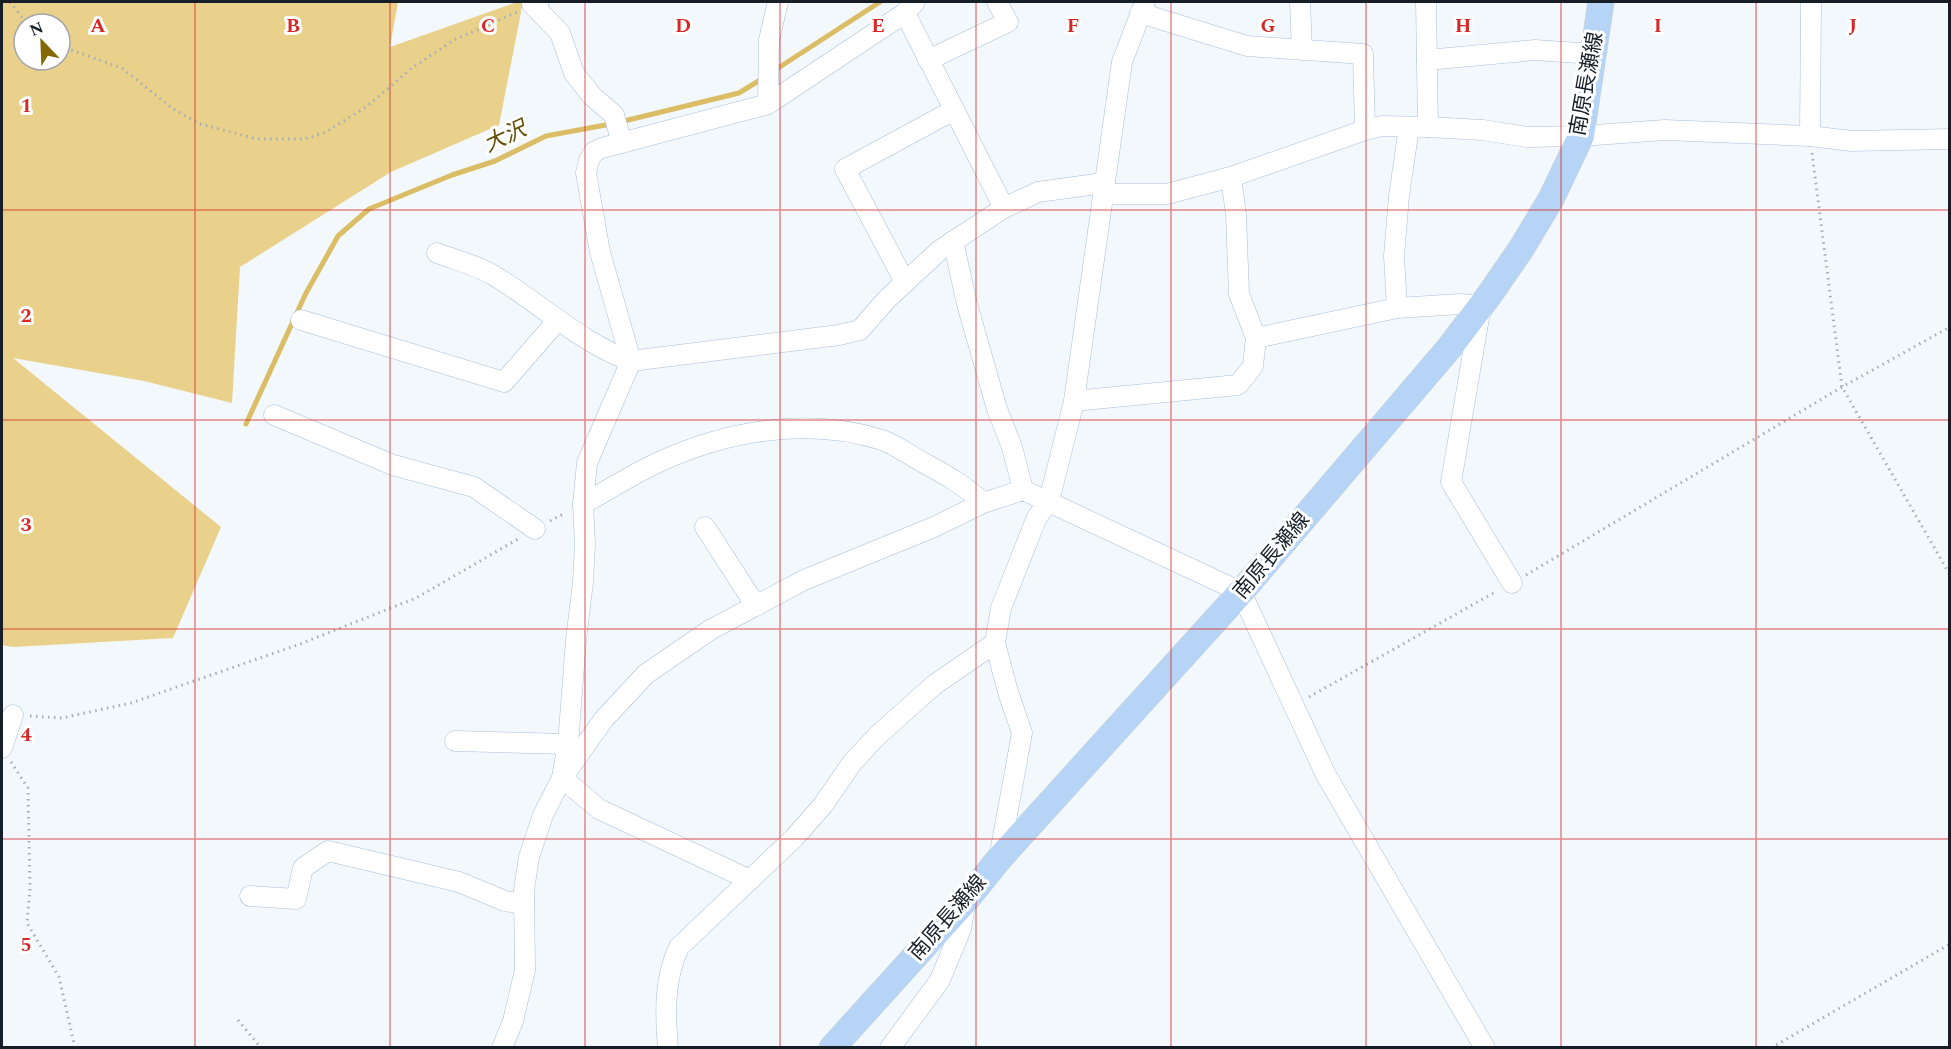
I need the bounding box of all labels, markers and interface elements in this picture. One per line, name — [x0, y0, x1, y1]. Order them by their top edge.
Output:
text: A — [90, 11, 106, 41]
text: B — [286, 11, 300, 41]
text: C — [481, 11, 495, 41]
text: D — [675, 11, 691, 41]
text: E — [871, 11, 885, 41]
text: F — [1067, 11, 1079, 41]
text: G — [1260, 11, 1276, 41]
text: H — [1455, 11, 1471, 41]
text: I — [1654, 11, 1662, 41]
text: J — [1849, 11, 1857, 41]
north arrow — [12, 12, 72, 72]
text: N — [26, 16, 47, 43]
street label: 南原長瀬線 — [1562, 30, 1612, 138]
text: 1 — [20, 91, 32, 121]
water label: 大沢 — [478, 111, 535, 161]
text: 2 — [20, 301, 32, 331]
street label: 南原長瀬線 — [1226, 505, 1318, 607]
text: 3 — [20, 510, 32, 540]
text: 4 — [20, 720, 32, 750]
street label: 南原長瀬線 — [901, 868, 995, 968]
text: 5 — [20, 930, 32, 960]

